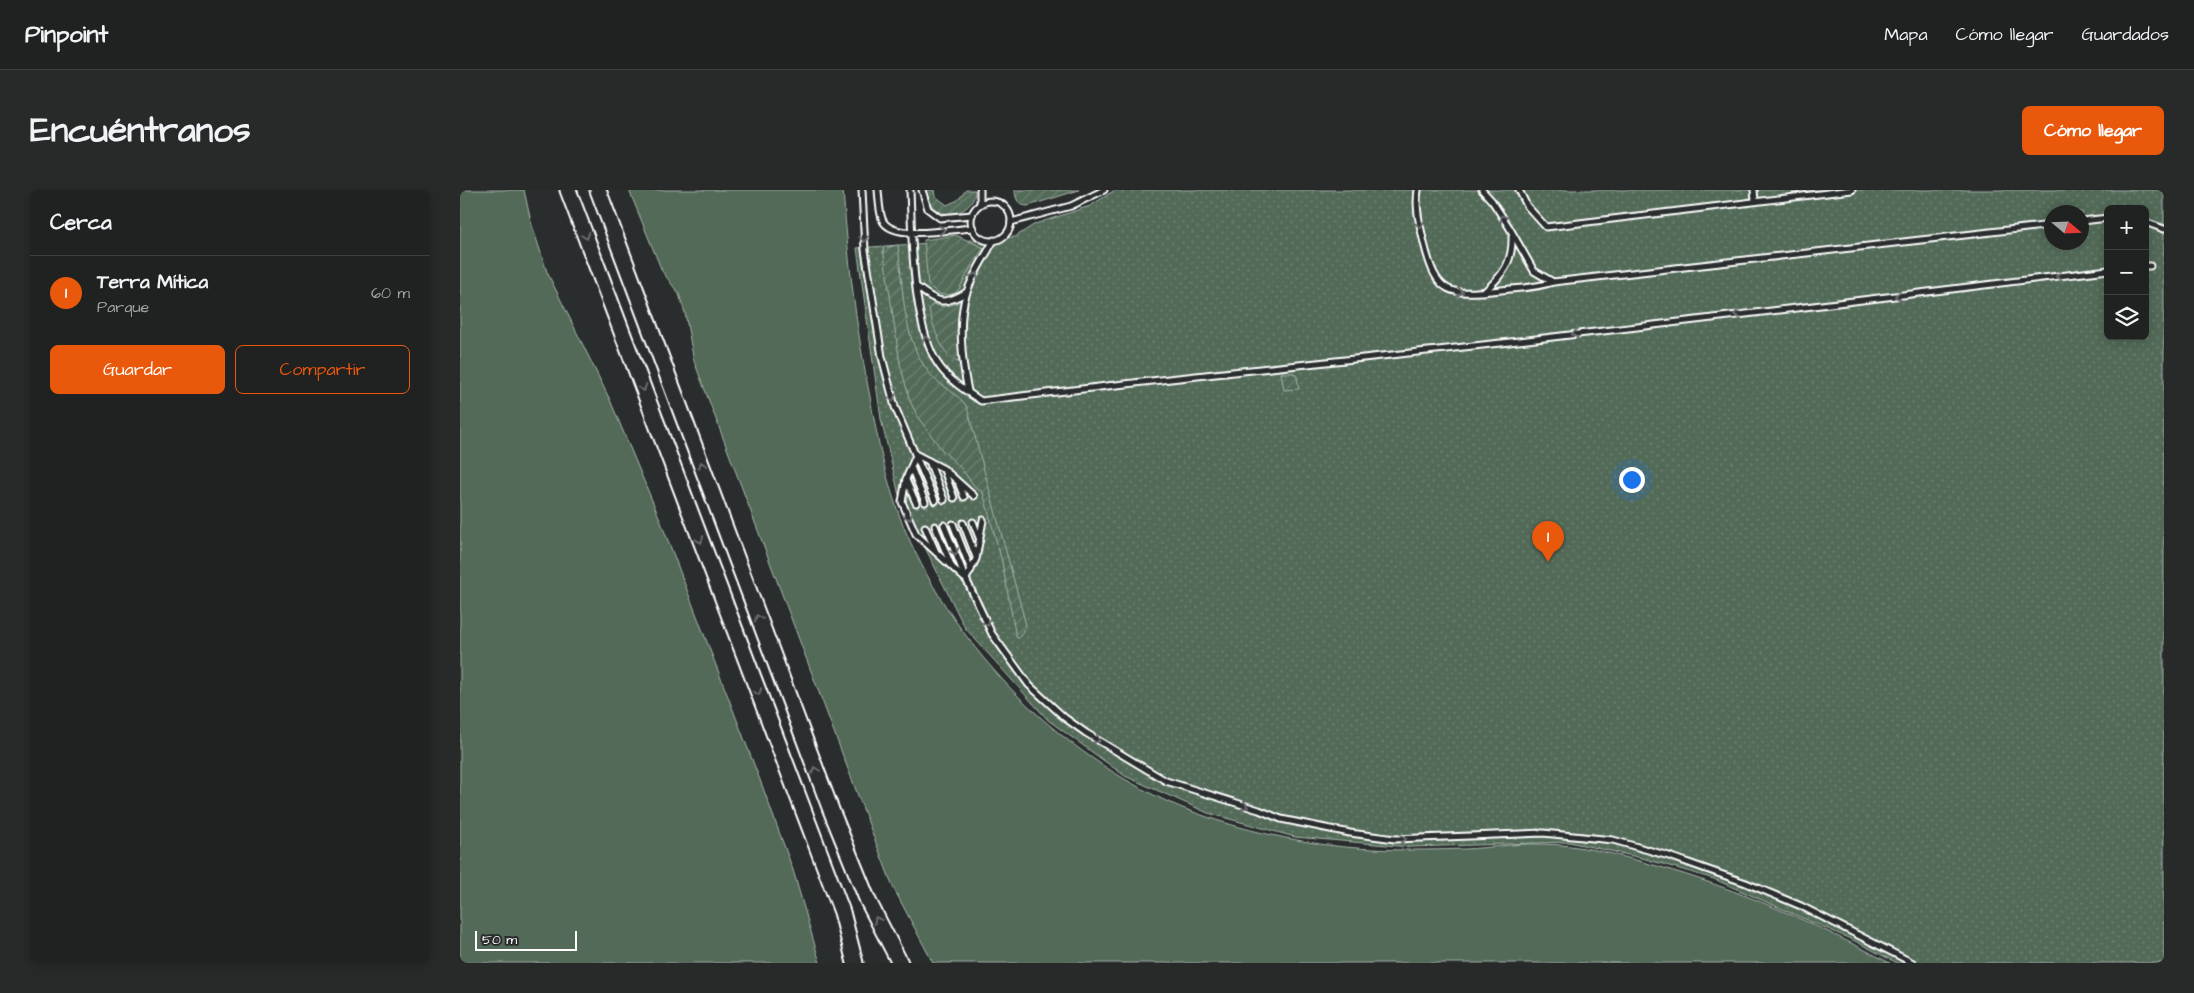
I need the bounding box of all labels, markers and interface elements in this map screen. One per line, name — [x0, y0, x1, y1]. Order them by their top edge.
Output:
text: Pinpoint — [25, 18, 108, 52]
text: Mapa — [1884, 22, 1928, 47]
text: Cómo llegar — [1956, 22, 2054, 47]
text: Guardados — [2082, 22, 2169, 47]
text: Encuéntranos — [30, 106, 251, 155]
button: Cómo llegar — [2022, 106, 2164, 155]
north arrow — [2044, 205, 2089, 250]
map controls — [2104, 205, 2149, 340]
button: + — [2104, 205, 2149, 250]
text: Cerca — [50, 208, 112, 237]
one-way arrow — [1500, 214, 1510, 223]
one-way arrow — [1414, 221, 1425, 230]
one-way arrow — [938, 225, 946, 236]
one-way arrow — [580, 231, 590, 239]
one-way arrow — [859, 235, 870, 243]
button: − — [2104, 250, 2149, 295]
text: Terra Mítica — [97, 269, 208, 296]
one-way arrow — [2055, 270, 2063, 281]
one-way arrow — [969, 272, 979, 281]
text: 1 — [65, 282, 67, 304]
text: 60 m — [371, 282, 410, 304]
one-way arrow — [1456, 286, 1465, 296]
one-way arrow — [1894, 290, 1902, 301]
button: layers — [2104, 295, 2149, 340]
text: Parque — [97, 296, 149, 318]
one-way arrow — [1732, 308, 1740, 319]
one-way arrow — [1571, 328, 1579, 339]
one-way arrow — [922, 335, 932, 344]
button: Guardar — [50, 345, 225, 394]
button: Compartir — [235, 345, 410, 394]
one-way arrow — [637, 383, 647, 392]
one-way arrow — [887, 394, 897, 402]
one-way arrow — [698, 461, 708, 470]
your location — [1619, 467, 1645, 493]
one-way arrow — [903, 512, 914, 521]
pin: 1 — [1532, 521, 1564, 562]
one-way arrow — [694, 535, 704, 544]
one-way arrow — [949, 547, 960, 556]
one-way arrow — [754, 614, 764, 623]
one-way arrow — [981, 618, 991, 627]
one-way arrow — [752, 687, 762, 696]
one-way arrow — [1092, 733, 1101, 743]
one-way arrow — [811, 766, 822, 775]
one-way arrow — [1240, 800, 1248, 810]
one-way arrow — [1399, 833, 1407, 844]
one-way arrow — [873, 916, 883, 925]
scale bar — [475, 928, 578, 951]
text: 50 m — [482, 930, 517, 950]

